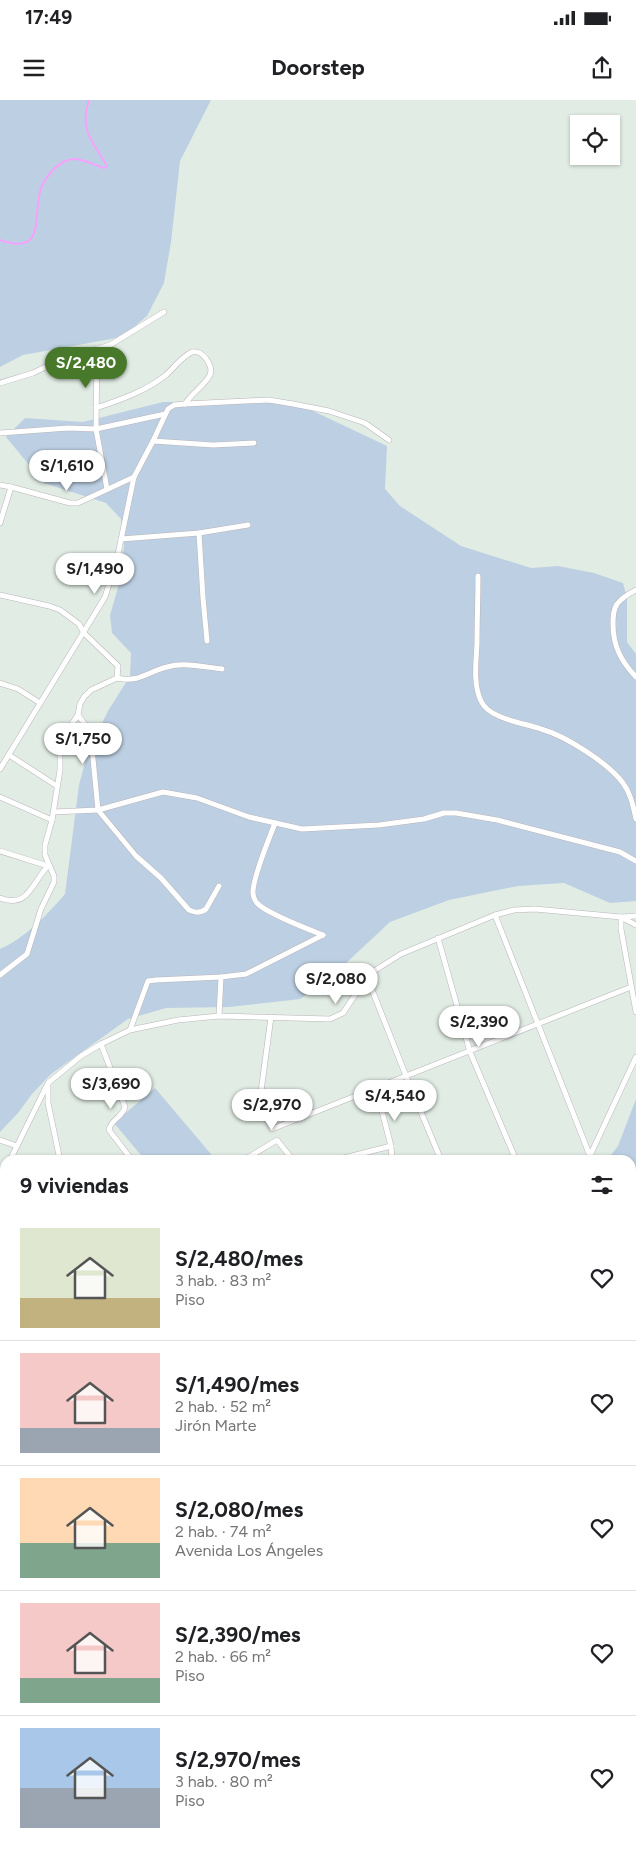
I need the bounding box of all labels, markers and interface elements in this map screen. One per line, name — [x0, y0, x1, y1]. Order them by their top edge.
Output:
text: 17:49 — [25, 6, 72, 29]
icon: menu — [20, 54, 48, 82]
text: Doorstep — [271, 54, 365, 81]
icon: share — [588, 54, 616, 82]
map controls — [570, 115, 620, 165]
button: locate — [570, 115, 620, 165]
pin: S/2,480 — [40, 346, 132, 389]
text: S/2,480 — [56, 353, 116, 372]
pin: S/1,610 — [21, 450, 113, 492]
text: S/1,610 — [40, 456, 94, 475]
pin: S/1,490 — [49, 552, 141, 595]
text: S/1,490 — [66, 559, 124, 578]
pin: S/1,750 — [37, 722, 129, 765]
text: S/1,750 — [55, 729, 111, 748]
pin: S/2,080 — [290, 962, 382, 1005]
text: S/2,080 — [306, 969, 366, 988]
pin: S/2,390 — [433, 1006, 525, 1048]
text: S/2,390 — [450, 1012, 508, 1031]
pin: S/3,690 — [65, 1068, 157, 1110]
text: S/3,690 — [82, 1074, 140, 1093]
pin: S/4,540 — [349, 1080, 441, 1122]
text: S/4,540 — [365, 1086, 425, 1105]
pin: S/2,970 — [226, 1088, 318, 1131]
text: S/2,970 — [243, 1095, 301, 1114]
icon: filters — [588, 1171, 616, 1199]
text: 9 viviendas — [20, 1173, 129, 1198]
text: S/2,480/mes — [175, 1246, 303, 1271]
icon: home — [60, 1248, 120, 1308]
icon: heart — [588, 1264, 616, 1292]
text: 3 hab. · 83 m² — [175, 1271, 271, 1290]
text: Piso — [175, 1290, 205, 1309]
text: S/1,490/mes — [175, 1372, 299, 1397]
icon: home — [60, 1373, 120, 1433]
icon: heart — [588, 1389, 616, 1417]
text: 2 hab. · 52 m² — [175, 1397, 271, 1416]
text: Jirón Marte — [175, 1416, 256, 1435]
text: S/2,080/mes — [175, 1497, 303, 1522]
icon: home — [60, 1498, 120, 1558]
icon: heart — [588, 1514, 616, 1542]
text: 2 hab. · 74 m² — [175, 1522, 272, 1541]
text: Avenida Los Ángeles — [175, 1541, 323, 1560]
text: S/2,390/mes — [175, 1622, 301, 1647]
icon: home — [60, 1623, 120, 1683]
icon: heart — [588, 1639, 616, 1667]
text: 2 hab. · 66 m² — [175, 1647, 271, 1666]
text: Piso — [175, 1666, 205, 1685]
text: S/2,970/mes — [175, 1747, 301, 1772]
icon: home — [60, 1748, 120, 1808]
icon: heart — [588, 1764, 616, 1792]
text: 3 hab. · 80 m² — [175, 1772, 273, 1791]
text: Piso — [175, 1791, 205, 1810]

